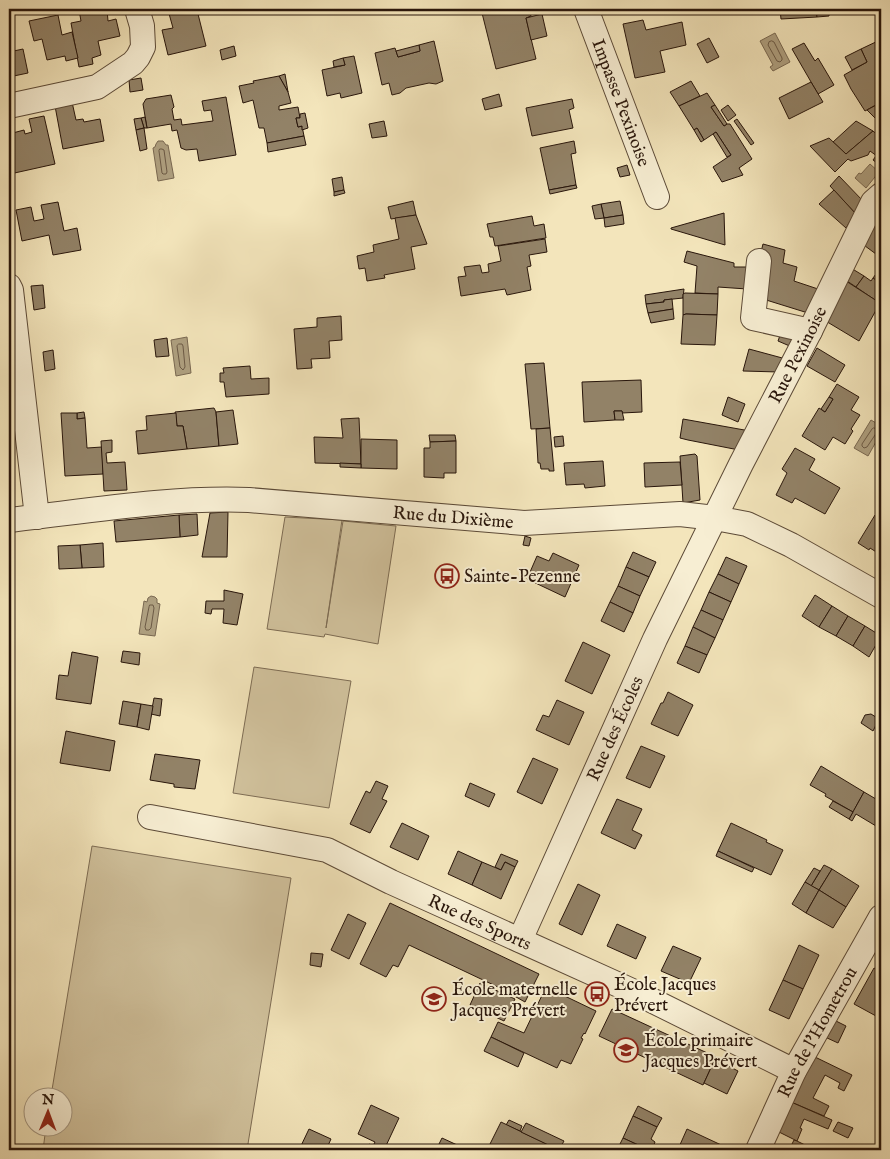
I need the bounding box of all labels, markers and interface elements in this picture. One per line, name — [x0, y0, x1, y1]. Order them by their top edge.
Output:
street label: Impasse Pexinoise — [585, 36, 654, 170]
street label: Rue Pexinoise — [764, 303, 833, 408]
street label: Rue du Dixième — [392, 502, 514, 535]
bus stop icon: Sainte-Pezenne — [434, 563, 460, 589]
place label: Sainte-Pezenne — [464, 566, 581, 589]
street label: Rue des Écoles — [583, 673, 650, 785]
street label: Rue des Sports — [424, 890, 534, 957]
street label: Rue de l'Hometrou — [773, 963, 863, 1102]
place label: École Jacques Prévert — [614, 972, 716, 1018]
place label: École maternelle Jacques Prévert — [450, 977, 577, 1023]
bus stop icon: École Jacques Prévert — [584, 981, 610, 1007]
school or university icon: École maternelle Jacques Prévert — [421, 986, 447, 1012]
place label: École primaire Jacques Prévert — [642, 1028, 757, 1074]
school or university icon: École primaire Jacques Prévert — [613, 1037, 639, 1063]
north arrow — [22, 1086, 72, 1136]
text: N — [41, 1091, 54, 1109]

